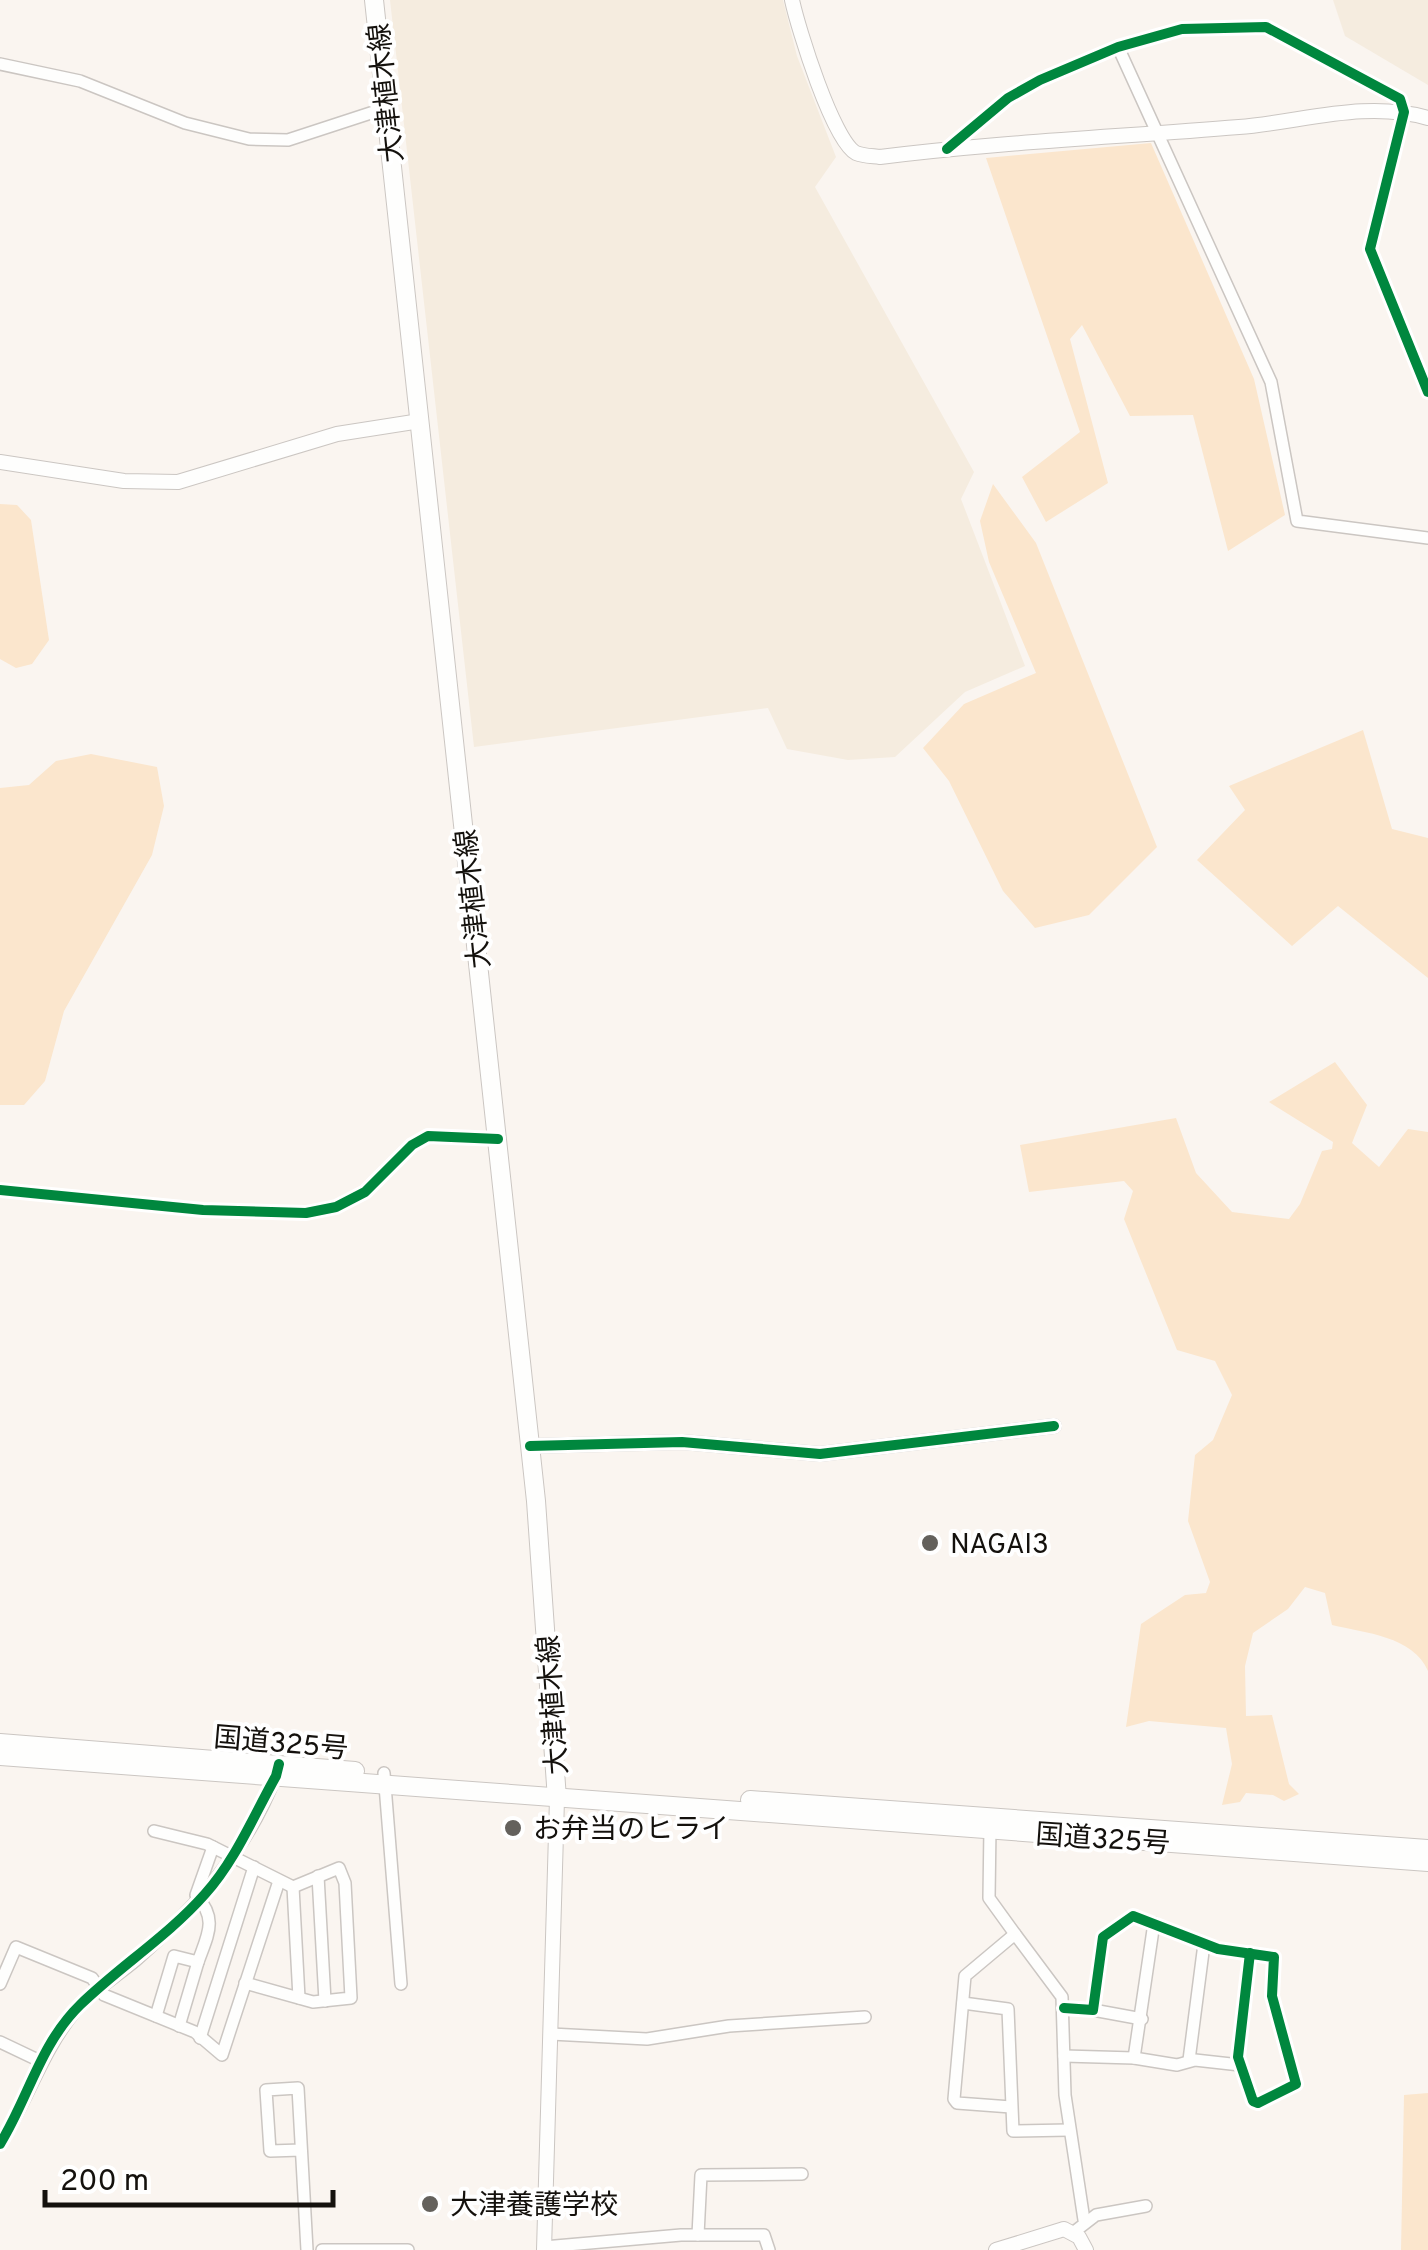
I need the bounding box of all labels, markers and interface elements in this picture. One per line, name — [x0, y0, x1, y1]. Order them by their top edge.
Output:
street label: 大津植木線 — [363, 21, 413, 164]
street label: 大津植木線 — [450, 827, 500, 970]
place label: NAGAI3 — [950, 1528, 1049, 1564]
marker: NAGAI3 — [919, 1532, 941, 1554]
street label: 大津植木線 — [532, 1634, 578, 1776]
street label: 国道325号 — [212, 1721, 349, 1769]
place label: お弁当のヒライ — [533, 1813, 729, 1849]
marker: お弁当のヒライ — [502, 1817, 524, 1839]
street label: 国道325号 — [1034, 1818, 1171, 1864]
scale bar — [45, 2145, 332, 2207]
text: 200 m — [60, 2164, 149, 2201]
place label: 大津養護学校 — [450, 2189, 618, 2225]
marker: 大津養護学校 — [419, 2193, 441, 2215]

